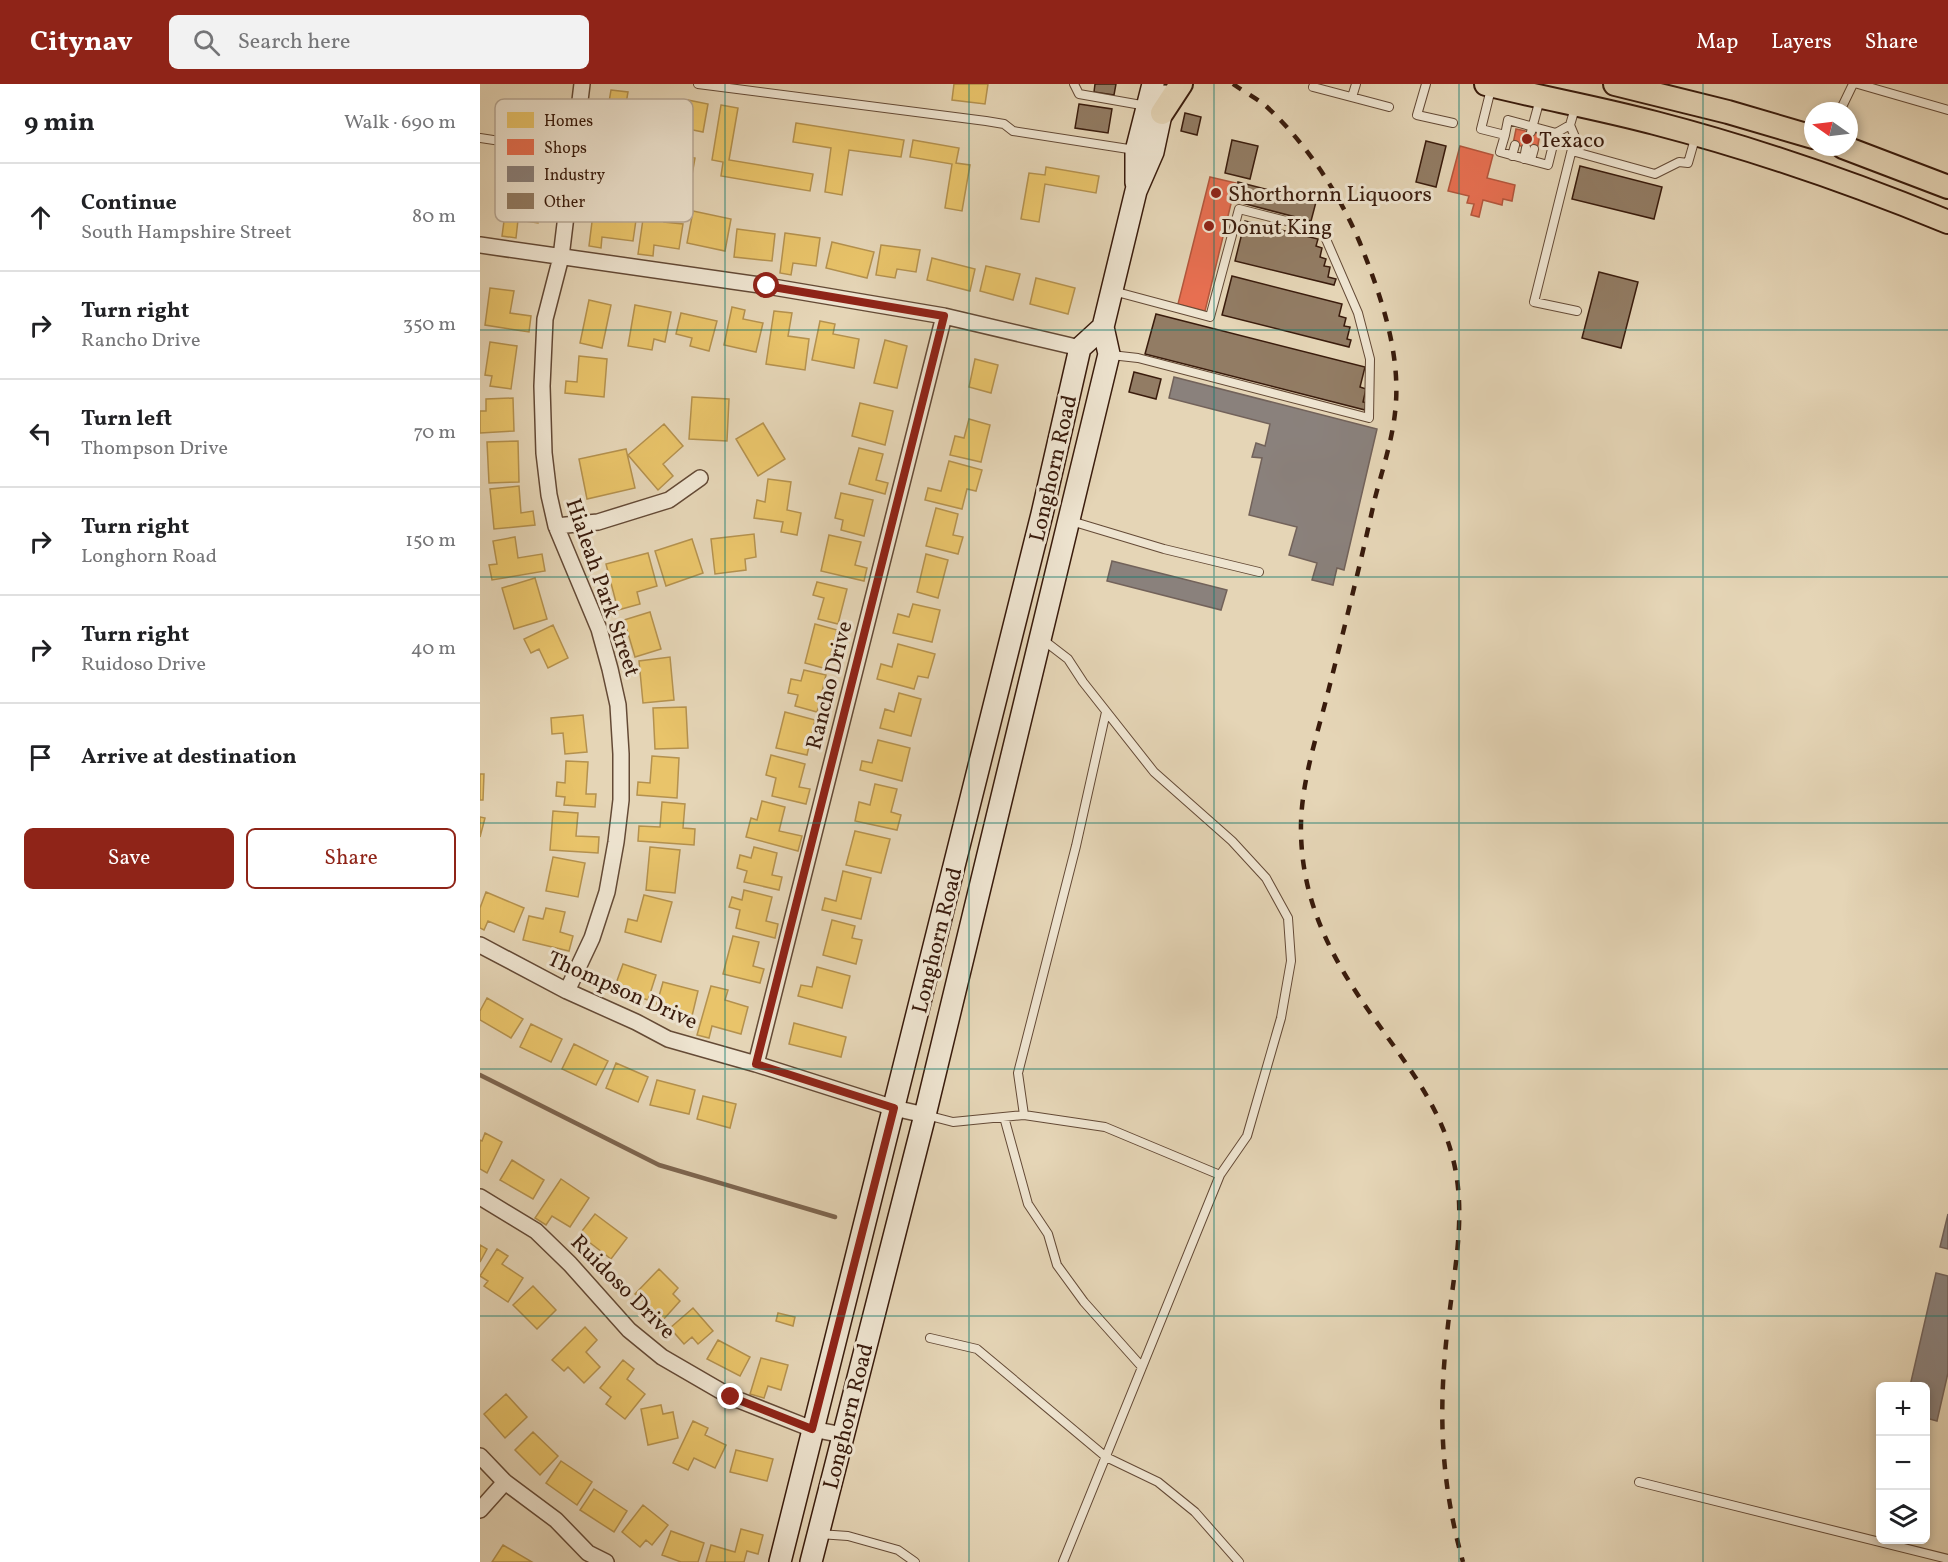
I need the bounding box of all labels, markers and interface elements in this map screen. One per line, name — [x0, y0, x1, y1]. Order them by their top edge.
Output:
search box — [169, 15, 589, 69]
text: Citynav — [30, 23, 133, 62]
icon: search — [190, 26, 223, 59]
text: Search here — [238, 27, 350, 58]
text: Map — [1696, 28, 1738, 57]
text: Layers — [1771, 28, 1832, 57]
text: Share — [1865, 28, 1918, 57]
legend — [495, 99, 693, 222]
north arrow — [1804, 102, 1858, 156]
text: 9 min — [24, 105, 95, 141]
text: Walk · 690 m — [344, 109, 456, 137]
text: Homes — [544, 111, 593, 133]
place label: Texaco — [1539, 126, 1605, 157]
marker: Texaco — [1520, 132, 1534, 146]
text: Shops — [544, 138, 587, 160]
text: Industry — [544, 165, 605, 187]
place label: Shorthornn Liquoors — [1228, 180, 1432, 211]
marker: Shorthornn Liquoors — [1209, 186, 1223, 200]
text: Continue — [81, 188, 177, 219]
text: Other — [544, 192, 585, 214]
icon: ahead — [24, 201, 57, 234]
text: 80 m — [412, 203, 456, 231]
place label: Donut King — [1221, 213, 1332, 244]
text: South Hampshire Street — [81, 219, 292, 247]
marker: Donut King — [1202, 219, 1216, 233]
route start — [753, 272, 779, 298]
text: Turn right — [81, 296, 189, 327]
icon: right — [24, 309, 57, 342]
text: 350 m — [403, 311, 456, 339]
text: Rancho Drive — [81, 327, 200, 355]
street label: Longhorn Road — [1023, 392, 1086, 545]
text: Turn left — [81, 404, 172, 435]
icon: left — [24, 417, 57, 450]
text: 70 m — [413, 419, 456, 447]
text: Thompson Drive — [81, 435, 228, 463]
street label: Hialeah Park Street — [557, 495, 647, 681]
text: Turn right — [81, 512, 189, 543]
icon: right — [24, 525, 57, 558]
text: 150 m — [405, 527, 456, 555]
text: Longhorn Road — [81, 543, 217, 571]
street label: Rancho Drive — [799, 618, 861, 753]
text: Turn right — [81, 620, 189, 651]
icon: right — [24, 633, 57, 666]
text: 40 m — [411, 635, 456, 663]
text: Ruidoso Drive — [81, 651, 206, 679]
icon: arrive — [24, 741, 57, 774]
text: Arrive at destination — [81, 742, 297, 773]
button: Save — [24, 828, 234, 889]
button: Share — [246, 828, 456, 889]
street label: Longhorn Road — [905, 864, 972, 1017]
street label: Thompson Drive — [542, 944, 702, 1038]
street label: Ruidoso Drive — [563, 1228, 682, 1347]
street label: Longhorn Road — [816, 1340, 883, 1493]
map controls — [1876, 1382, 1930, 1544]
button: + — [1876, 1382, 1930, 1436]
route end — [717, 1383, 743, 1409]
button: − — [1876, 1436, 1930, 1490]
button: layers — [1876, 1490, 1930, 1544]

